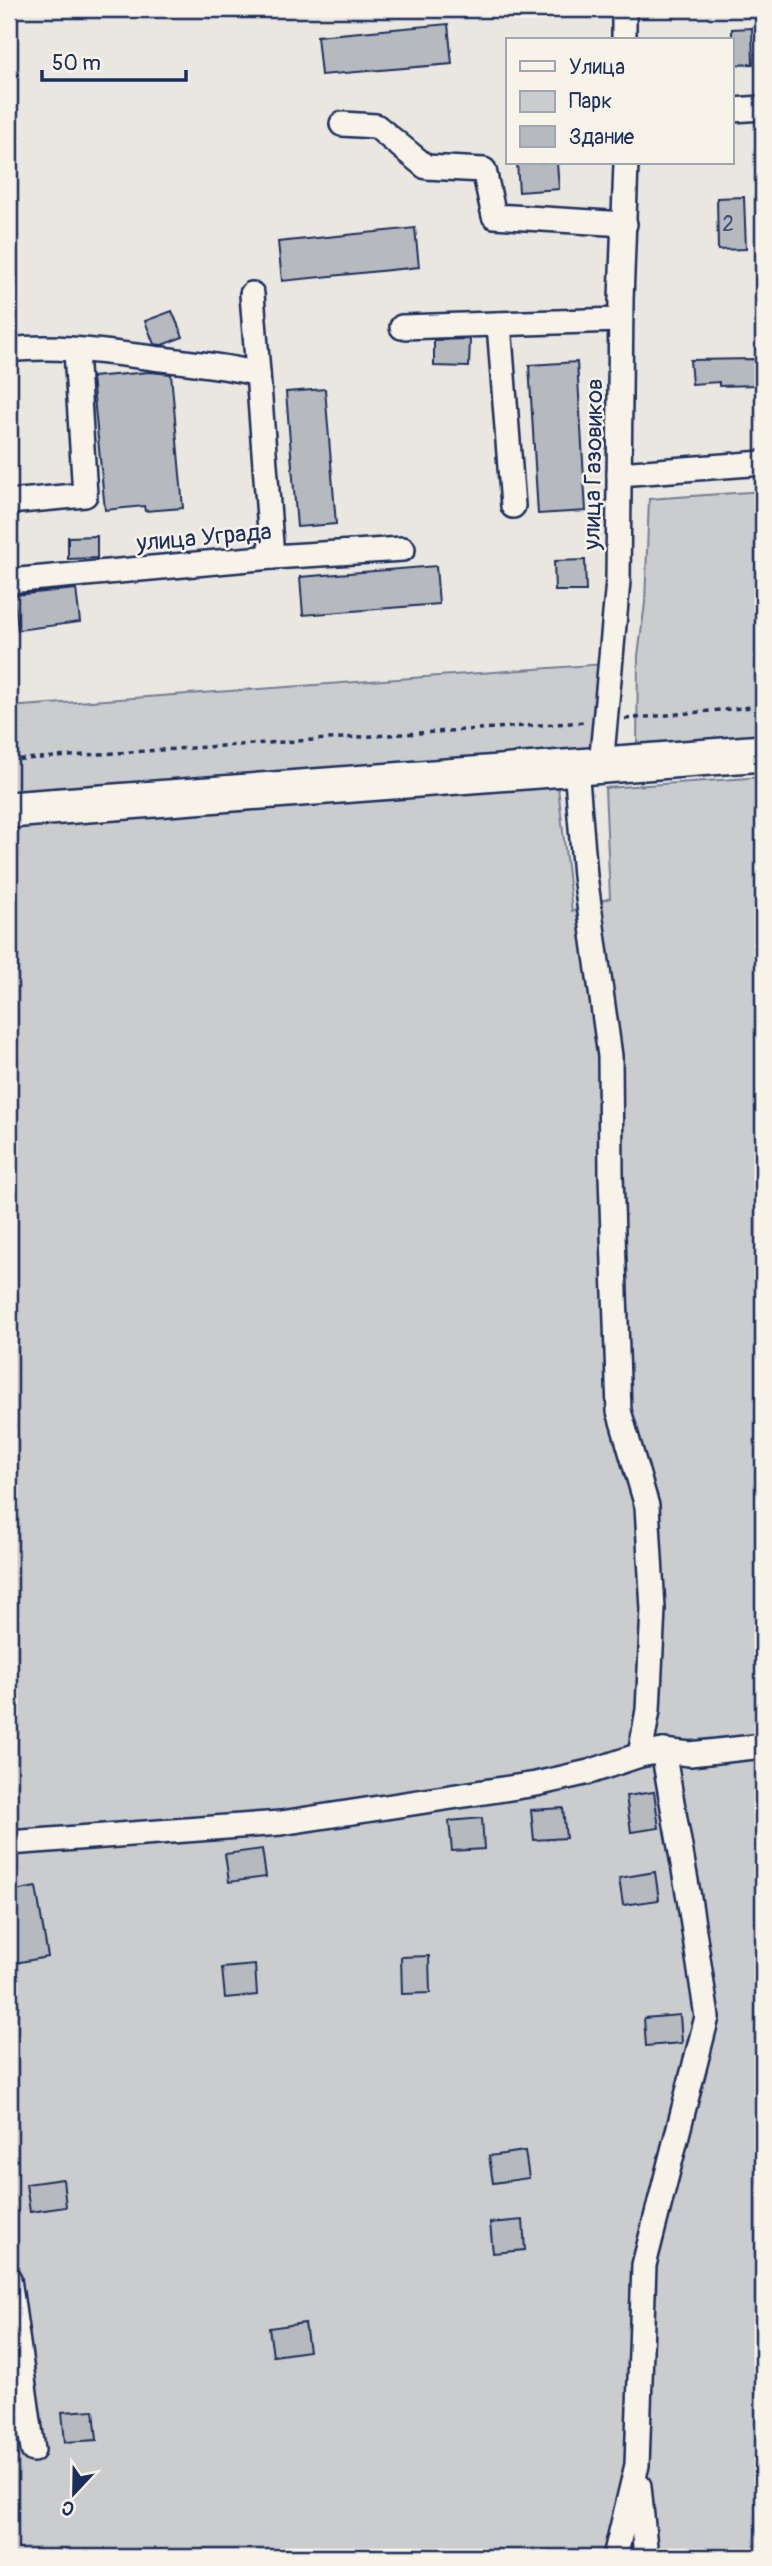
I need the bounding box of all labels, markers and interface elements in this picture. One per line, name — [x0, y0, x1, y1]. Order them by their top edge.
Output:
scale bar — [42, 38, 186, 82]
legend — [506, 38, 734, 164]
text: 50 m — [52, 50, 101, 77]
text: Улица — [569, 54, 625, 81]
text: Парк — [569, 88, 612, 115]
text: Здание — [569, 124, 635, 151]
house number: 2 — [722, 211, 734, 238]
street label: улица Газовиков — [577, 378, 609, 551]
street label: улица Уграда — [134, 517, 273, 558]
north arrow — [38, 2458, 108, 2528]
text: С — [58, 2494, 78, 2521]

